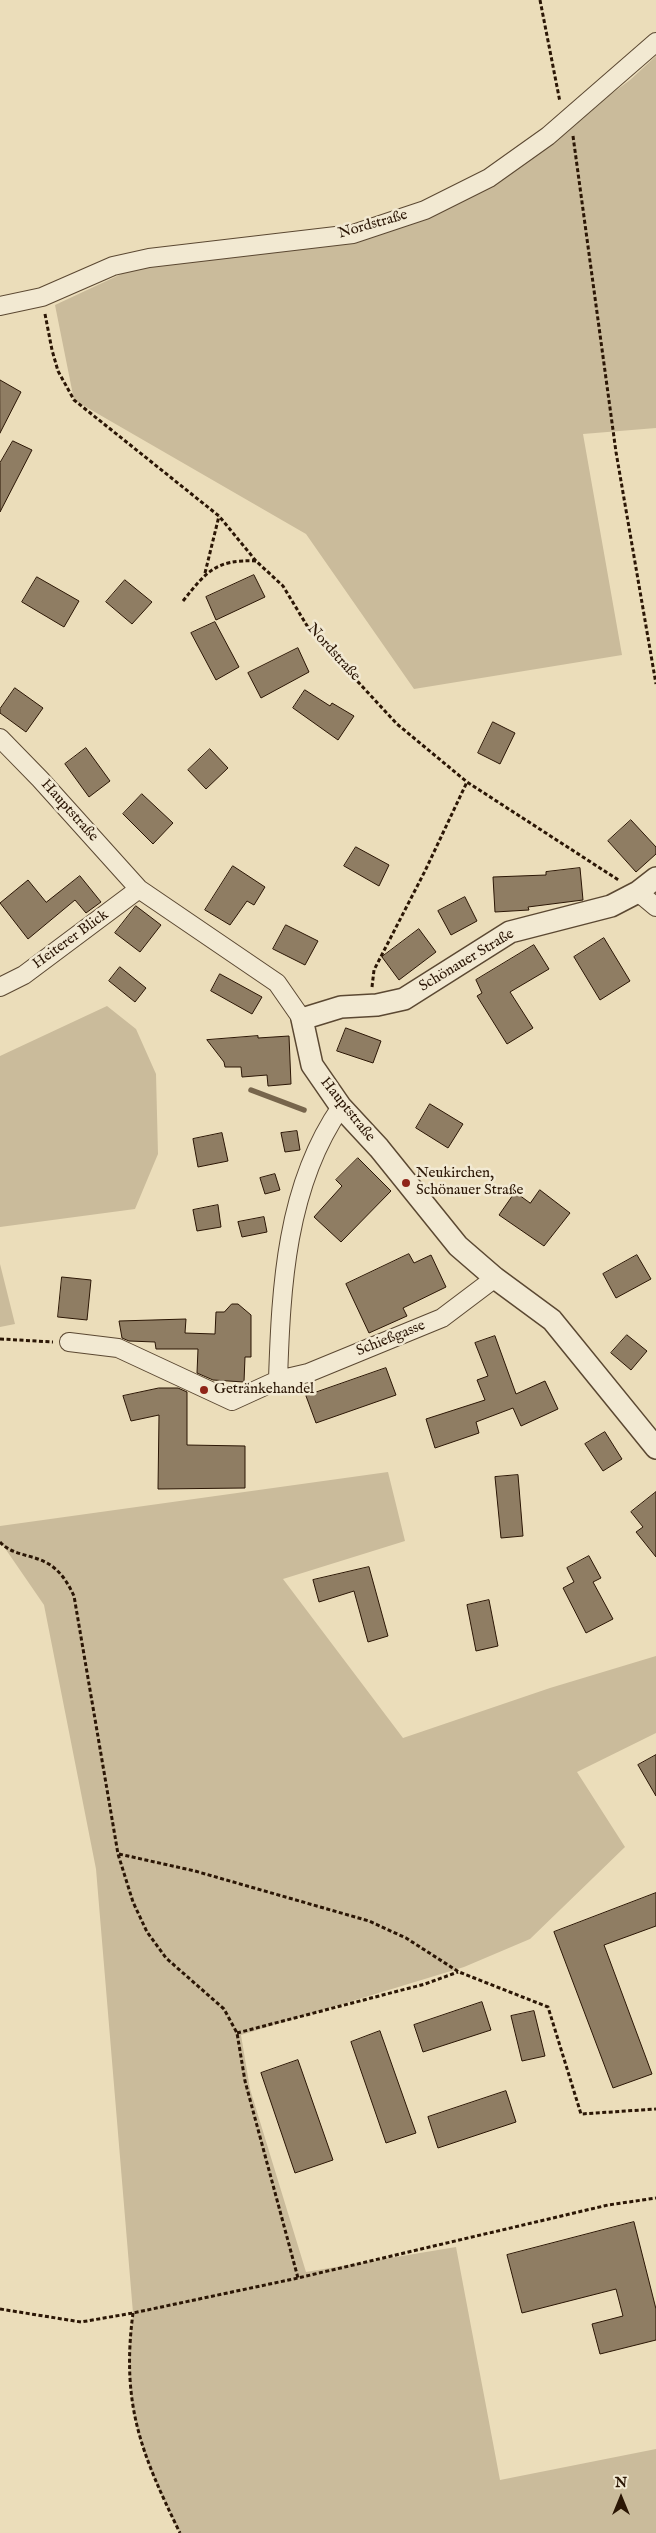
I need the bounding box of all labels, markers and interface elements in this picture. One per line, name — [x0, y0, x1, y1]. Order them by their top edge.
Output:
street label: Nordstraße — [336, 207, 410, 243]
street label: Nordstraße — [303, 621, 363, 685]
street label: Hauptstraße — [36, 776, 102, 846]
street label: Heiterer Blick — [30, 907, 112, 973]
street label: Schönauer Straße — [416, 926, 518, 996]
street label: Hauptstraße — [316, 1074, 378, 1146]
place label: Neukirchen, Schönauer Straße — [416, 1165, 523, 1200]
marker: Neukirchen, Schönauer Straße — [400, 1177, 412, 1189]
street label: Schießgasse — [354, 1317, 428, 1361]
place label: Getränkehandel — [214, 1381, 314, 1399]
marker: Getränkehandel — [198, 1384, 210, 1396]
north arrow — [596, 2473, 646, 2523]
text: N — [615, 2474, 627, 2492]

